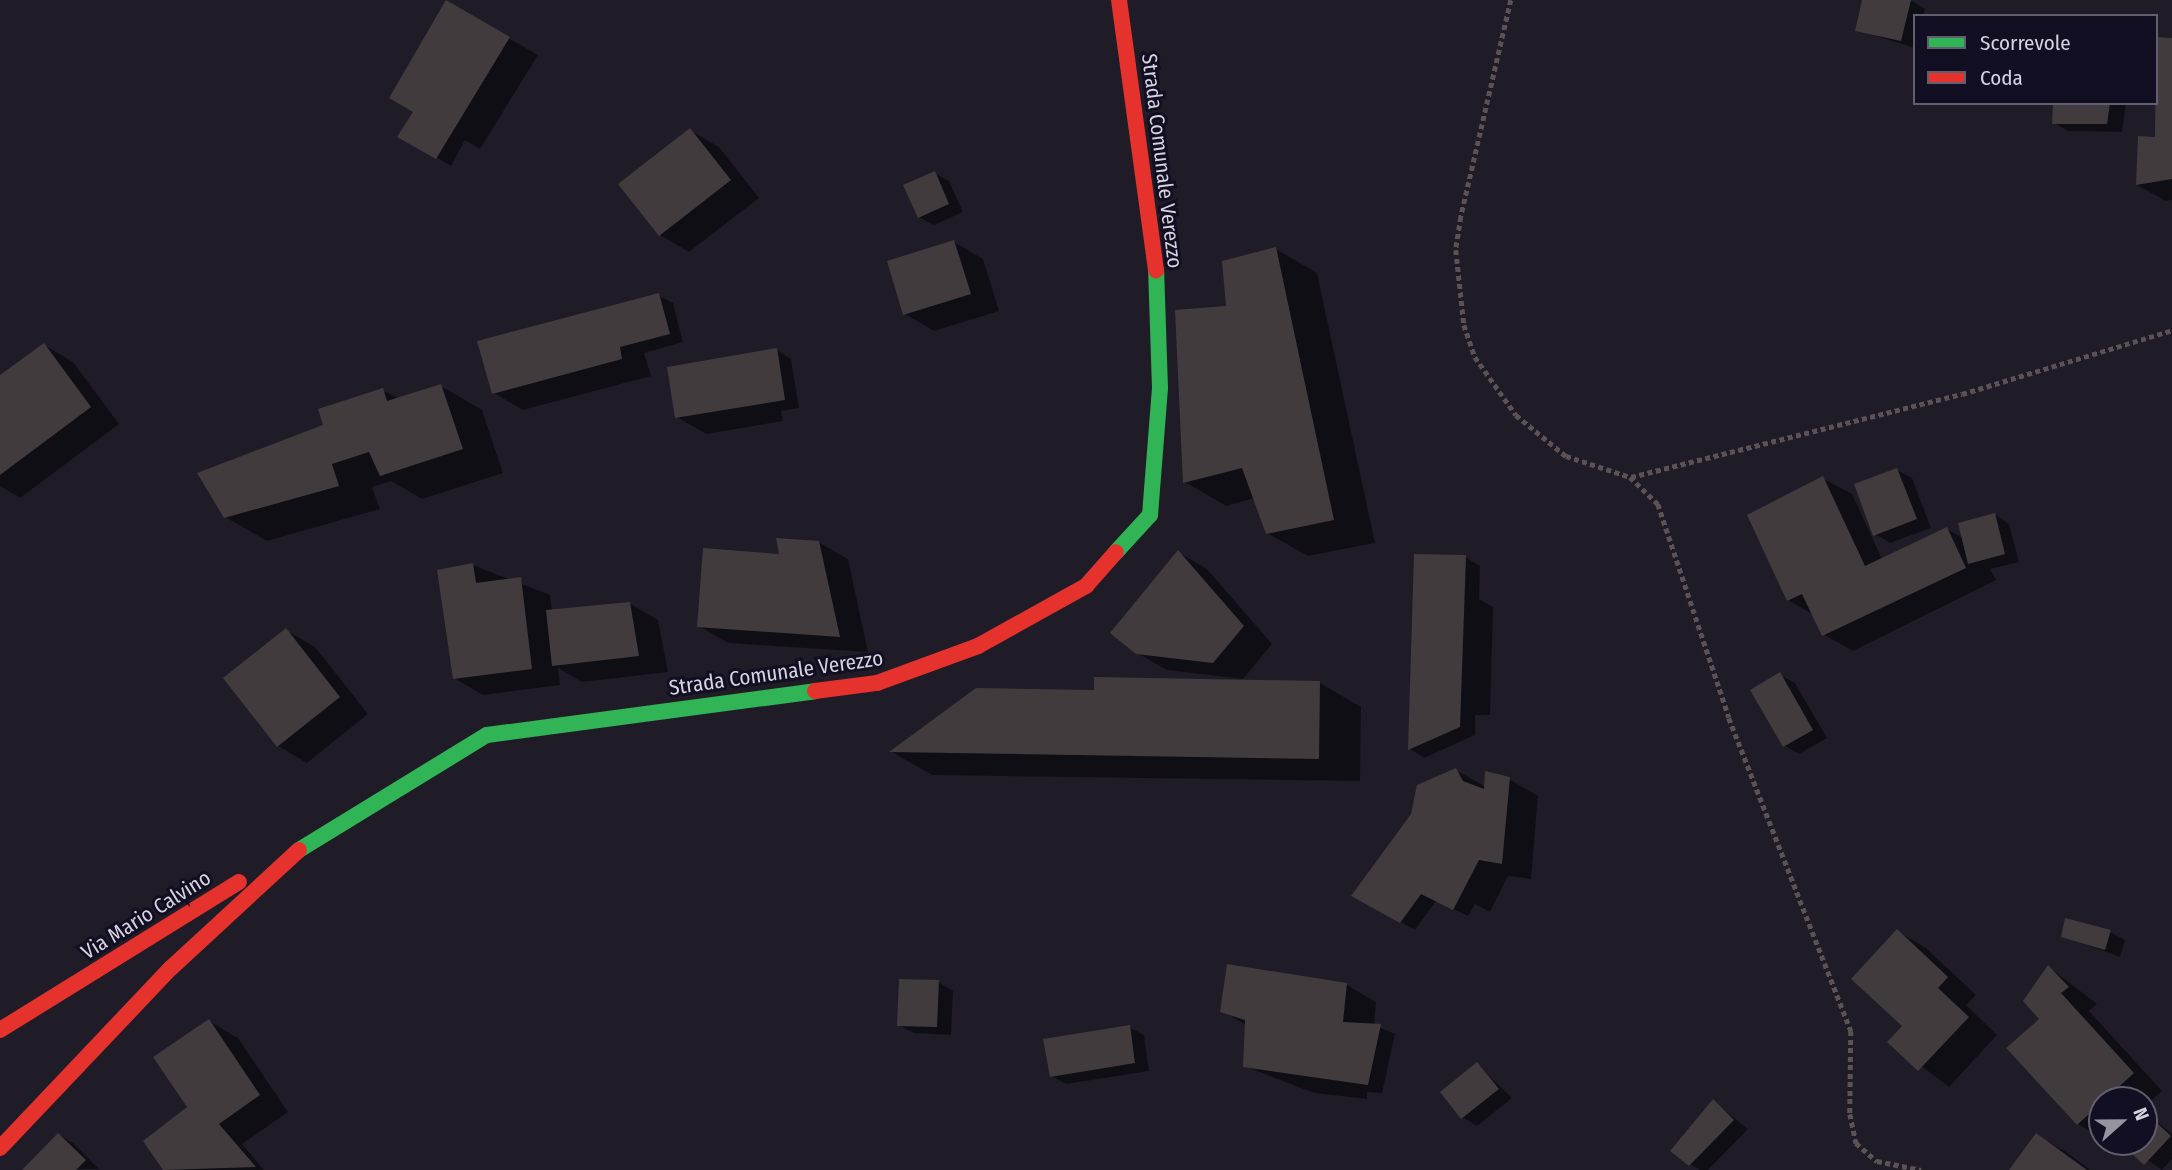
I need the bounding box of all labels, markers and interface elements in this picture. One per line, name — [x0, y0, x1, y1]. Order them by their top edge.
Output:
legend — [1913, 14, 2158, 105]
text: Scorrevole — [1980, 30, 2071, 56]
street label: Strada Comunale Verezzo — [1136, 52, 1188, 270]
text: Coda — [1980, 65, 2023, 91]
street label: Strada Comunale Verezzo — [667, 645, 885, 701]
street label: Via Mario Calvino — [77, 865, 215, 965]
north arrow — [2088, 1086, 2158, 1156]
text: N — [2128, 1105, 2154, 1123]

